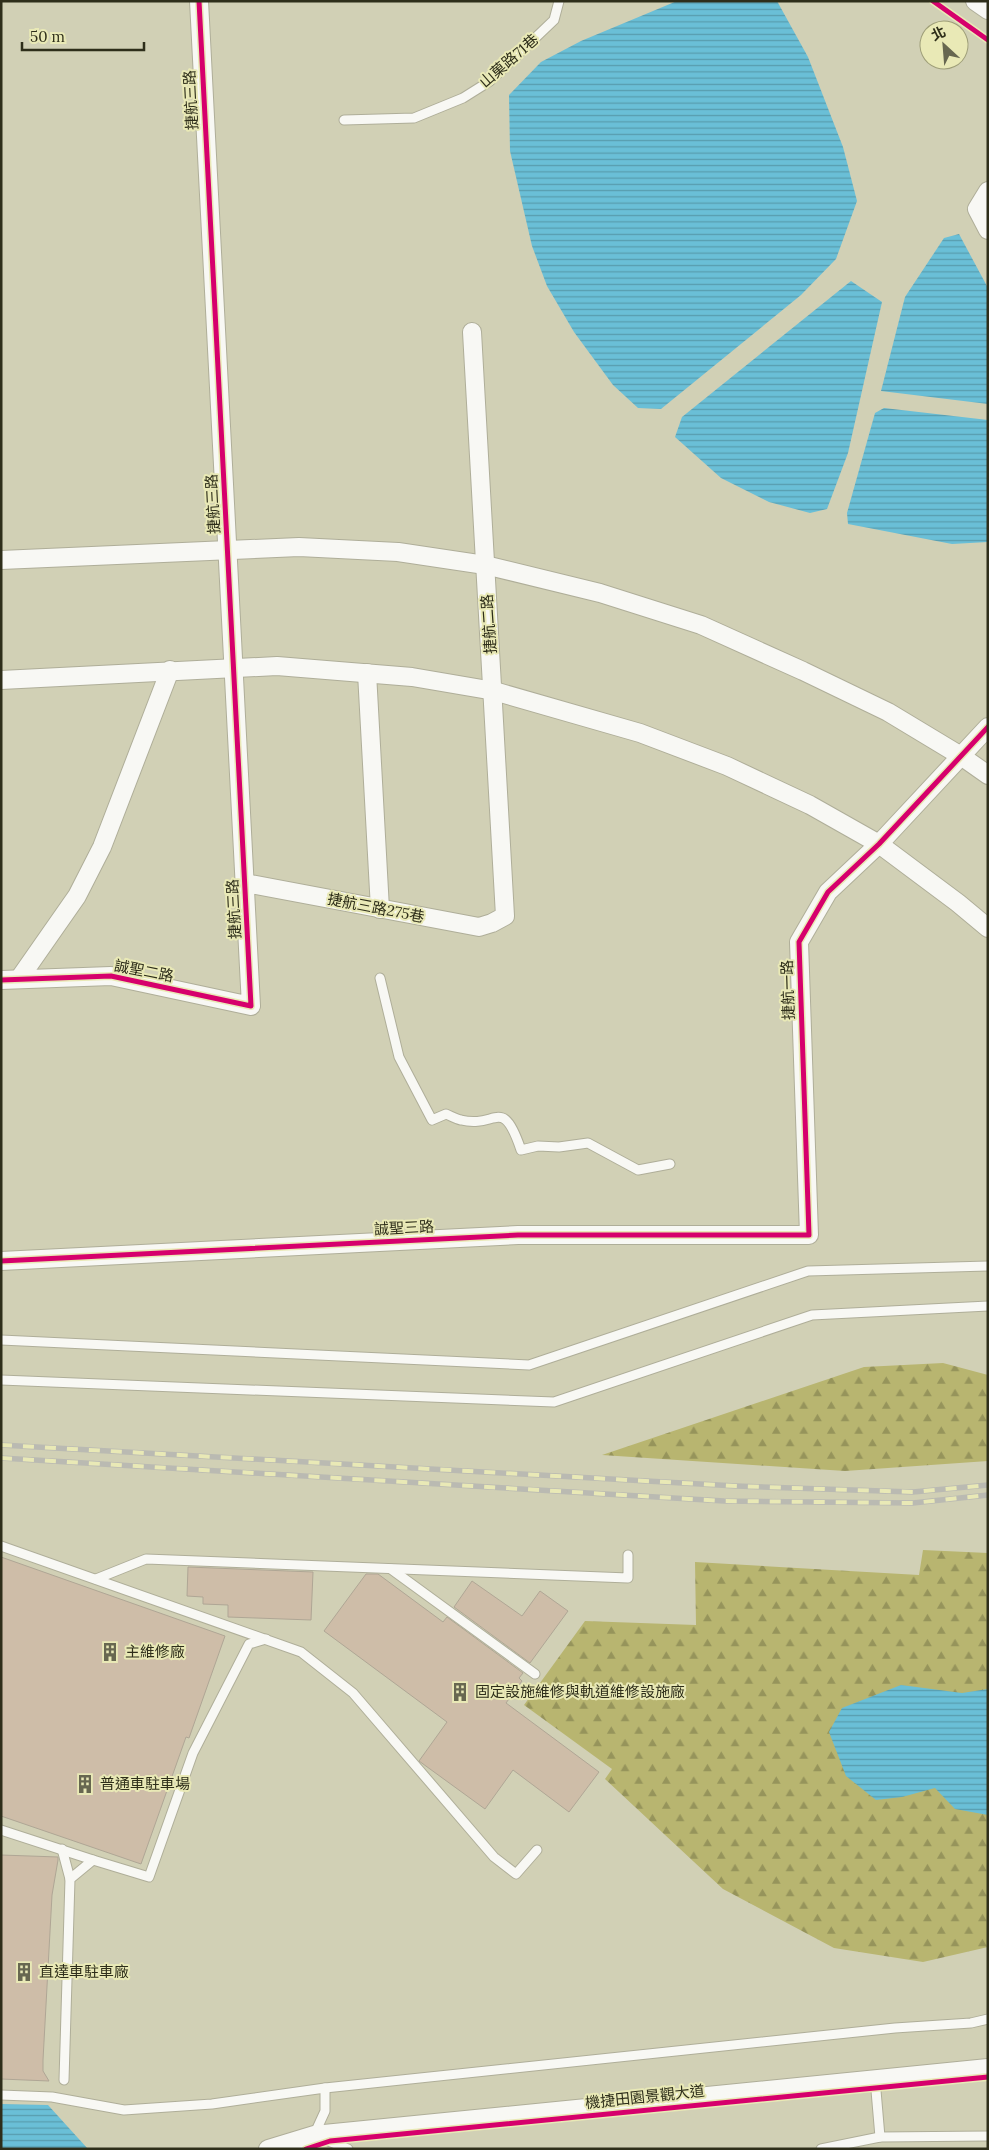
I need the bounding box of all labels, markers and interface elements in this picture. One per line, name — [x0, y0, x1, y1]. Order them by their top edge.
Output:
scale bar — [22, 20, 145, 52]
north arrow — [919, 20, 969, 70]
text: 北 — [928, 22, 949, 44]
text: 50 m — [30, 27, 65, 46]
street label: 山菓路71巷 — [475, 30, 542, 92]
street label: 捷航三路 — [179, 70, 202, 130]
street label: 捷航三路 — [201, 474, 224, 534]
street label: 捷航二路 — [477, 593, 500, 655]
street label: 捷航三路 — [222, 879, 245, 939]
street label: 捷航三路275巷 — [326, 889, 426, 926]
street label: 誠聖二路 — [113, 955, 175, 986]
street label: 捷航一路 — [777, 960, 798, 1020]
street label: 誠聖三路 — [374, 1216, 434, 1239]
building icon: 主維修廠 — [99, 1641, 121, 1663]
place label: 主維修廠 — [125, 1642, 185, 1661]
building icon: 固定設施維修與軌道維修設施廠 — [449, 1681, 471, 1703]
place label: 固定設施維修與軌道維修設施廠 — [475, 1682, 685, 1701]
building icon: 普通車駐車場 — [74, 1773, 96, 1795]
place label: 普通車駐車場 — [100, 1774, 190, 1793]
building icon: 直達車駐車廠 — [13, 1961, 35, 1983]
place label: 直達車駐車廠 — [39, 1962, 129, 1981]
street label: 機捷田園景觀大道 — [584, 2081, 706, 2112]

